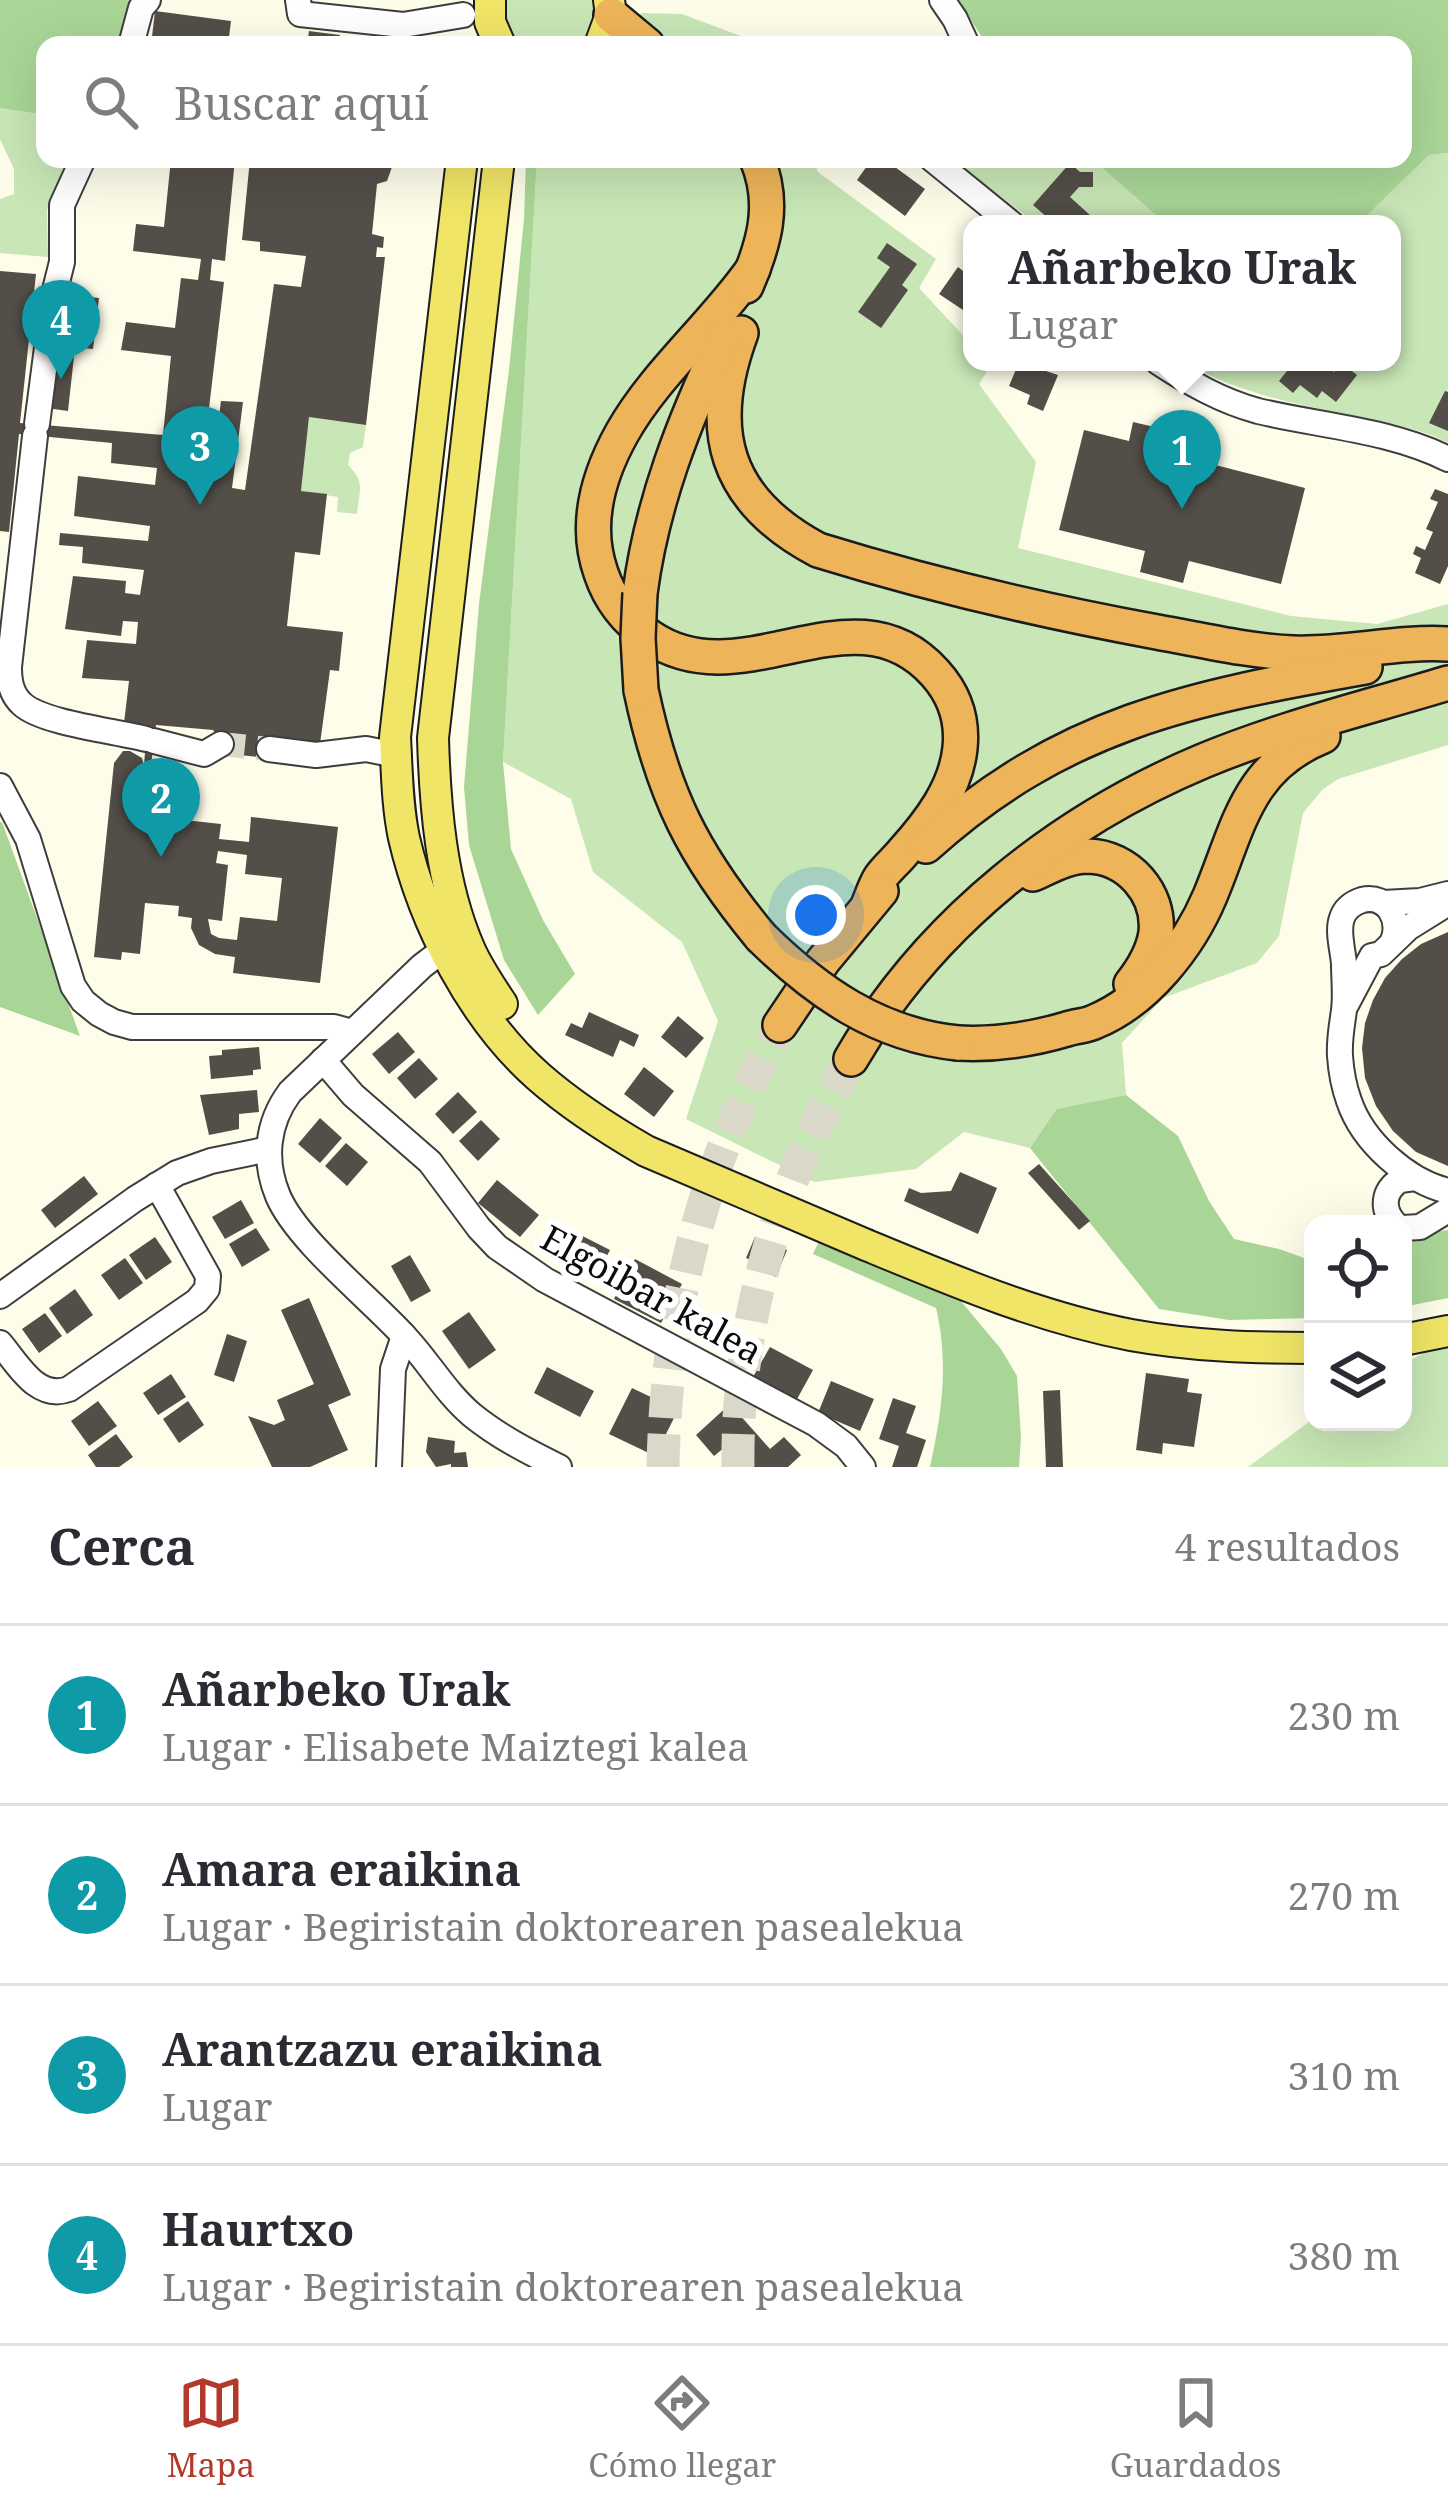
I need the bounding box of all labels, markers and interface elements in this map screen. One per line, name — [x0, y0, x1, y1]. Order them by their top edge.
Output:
search box — [36, 36, 1412, 168]
icon: search — [78, 69, 144, 135]
text: Buscar aquí — [174, 72, 429, 133]
popup — [963, 215, 1401, 371]
text: Añarbeko Urak — [1008, 236, 1356, 297]
pin: 4 — [22, 280, 100, 379]
text: Lugar — [1008, 297, 1118, 350]
pin: 3 — [161, 406, 239, 505]
pin: 1 — [1143, 410, 1221, 509]
pin: 2 — [122, 758, 200, 857]
your location — [786, 885, 846, 945]
street label: Elgoibar kalea — [533, 1213, 771, 1375]
map controls — [1304, 1215, 1412, 1431]
button: locate — [1304, 1215, 1412, 1323]
button: layers — [1304, 1323, 1412, 1431]
text: Cerca — [48, 1510, 195, 1580]
text: 4 resultados — [1175, 1519, 1400, 1572]
text: Añarbeko Urak — [162, 1658, 510, 1719]
text: 1 — [76, 1688, 98, 1741]
text: 230 m — [1288, 1688, 1400, 1741]
text: Lugar · Elisabete Maiztegi kalea — [162, 1719, 749, 1772]
text: Amara eraikina — [162, 1838, 521, 1899]
text: 2 — [76, 1868, 98, 1921]
text: 270 m — [1288, 1868, 1400, 1921]
text: Lugar · Begiristain doktorearen pasealekua — [162, 1899, 964, 1952]
text: Arantzazu eraikina — [162, 2018, 603, 2079]
text: 3 — [76, 2048, 98, 2101]
text: 310 m — [1288, 2048, 1400, 2101]
text: Lugar — [162, 2079, 272, 2132]
text: Haurtxo — [162, 2198, 354, 2259]
text: 4 — [76, 2228, 98, 2281]
text: 380 m — [1288, 2228, 1400, 2281]
text: Lugar · Begiristain doktorearen pasealekua — [162, 2259, 964, 2312]
tab: Mapa — [167, 2370, 255, 2487]
tab: Cómo llegar — [588, 2370, 776, 2487]
tab: Guardados — [1110, 2370, 1281, 2487]

